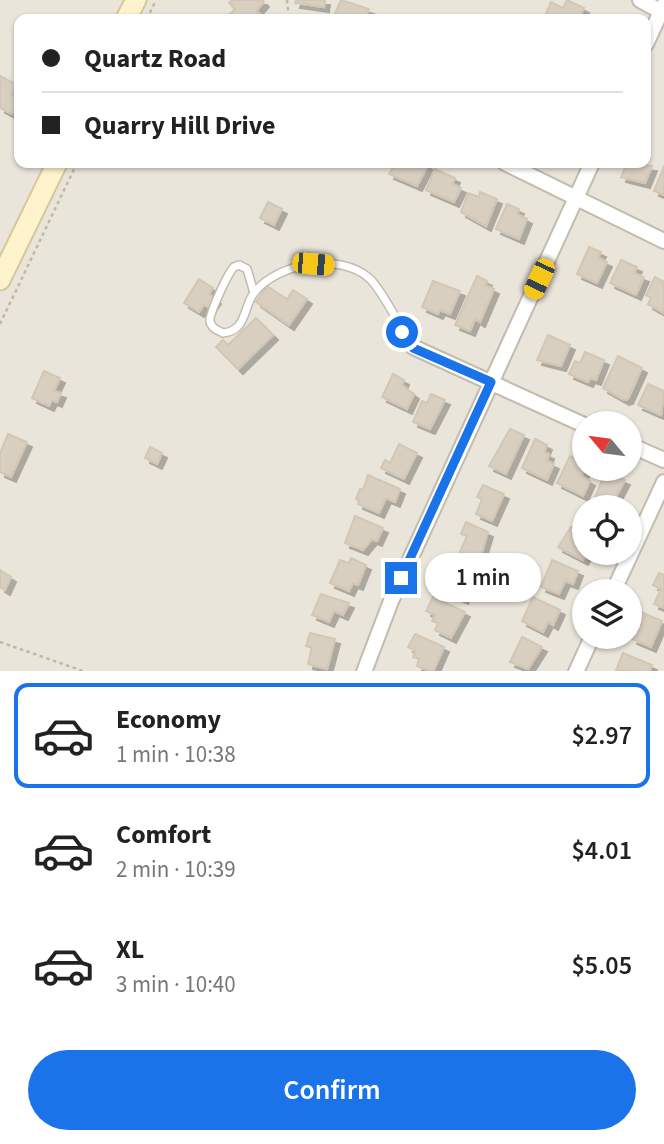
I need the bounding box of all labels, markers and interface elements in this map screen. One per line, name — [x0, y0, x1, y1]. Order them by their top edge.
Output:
text: Quartz Road — [84, 40, 226, 77]
text: Quarry Hill Drive — [84, 107, 276, 144]
car — [292, 252, 335, 276]
car — [521, 256, 558, 302]
route start — [386, 316, 418, 348]
north arrow — [572, 411, 642, 481]
map controls — [572, 411, 642, 649]
button: locate — [572, 495, 642, 565]
callout: 1 min — [426, 554, 541, 602]
text: 1 min — [456, 561, 510, 594]
route end — [385, 562, 417, 594]
button: layers — [572, 579, 642, 649]
text: Economy — [116, 701, 221, 738]
icon: car — [32, 704, 95, 767]
text: $2.97 — [571, 717, 632, 754]
text: 1 min · 10:38 — [116, 738, 236, 771]
text: Comfort — [116, 816, 211, 853]
icon: car — [32, 819, 95, 882]
text: $4.01 — [571, 832, 632, 869]
text: 2 min · 10:39 — [116, 853, 236, 886]
text: XL — [116, 931, 144, 968]
icon: car — [32, 934, 95, 997]
text: $5.05 — [571, 947, 632, 984]
text: 3 min · 10:40 — [116, 968, 236, 1001]
button: Confirm — [28, 1050, 636, 1130]

